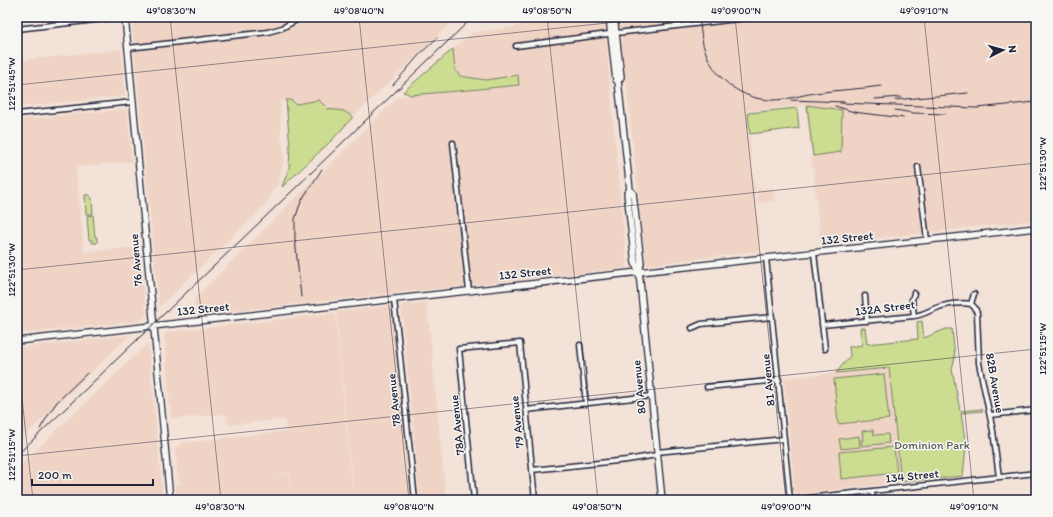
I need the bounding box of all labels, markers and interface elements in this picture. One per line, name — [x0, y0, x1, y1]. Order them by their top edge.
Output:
text: 49°08'30"N — [146, 4, 196, 17]
text: 49°08'40"N — [334, 4, 384, 17]
text: 49°08'50"N — [522, 4, 572, 17]
text: 49°09'00"N — [711, 4, 761, 17]
text: 49°09'10"N — [900, 4, 949, 17]
north arrow — [983, 30, 1023, 70]
text: N — [1006, 45, 1019, 53]
text: 122°51'45"W — [5, 57, 18, 111]
text: 122°51'30"W — [1036, 137, 1049, 191]
street label: 132 Street — [820, 228, 874, 248]
street label: 76 Avenue — [127, 233, 145, 287]
text: 122°51'30"W — [5, 243, 18, 297]
street label: 132 Street — [498, 263, 552, 283]
street label: 132A Street — [854, 297, 916, 319]
street label: 132 Street — [176, 299, 230, 319]
text: 122°51'15"W — [1036, 323, 1049, 375]
street label: 82B Avenue — [983, 352, 1007, 414]
street label: 81 Avenue — [758, 353, 778, 407]
street label: 80 Avenue — [629, 359, 649, 415]
street label: 78 Avenue — [384, 373, 404, 427]
street label: 78A Avenue — [447, 394, 467, 456]
street label: 79 Avenue — [507, 395, 527, 449]
text: 122°51'15"W — [5, 429, 18, 481]
park label: Dominion Park — [894, 438, 970, 452]
scale bar — [32, 461, 153, 487]
street label: 134 Street — [885, 466, 940, 486]
text: 200 m — [38, 468, 72, 482]
text: 49°08'30"N — [195, 500, 245, 513]
text: 49°08'40"N — [384, 500, 434, 513]
text: 49°08'50"N — [572, 500, 622, 513]
text: 49°09'00"N — [761, 500, 811, 513]
text: 49°09'10"N — [950, 500, 999, 513]

